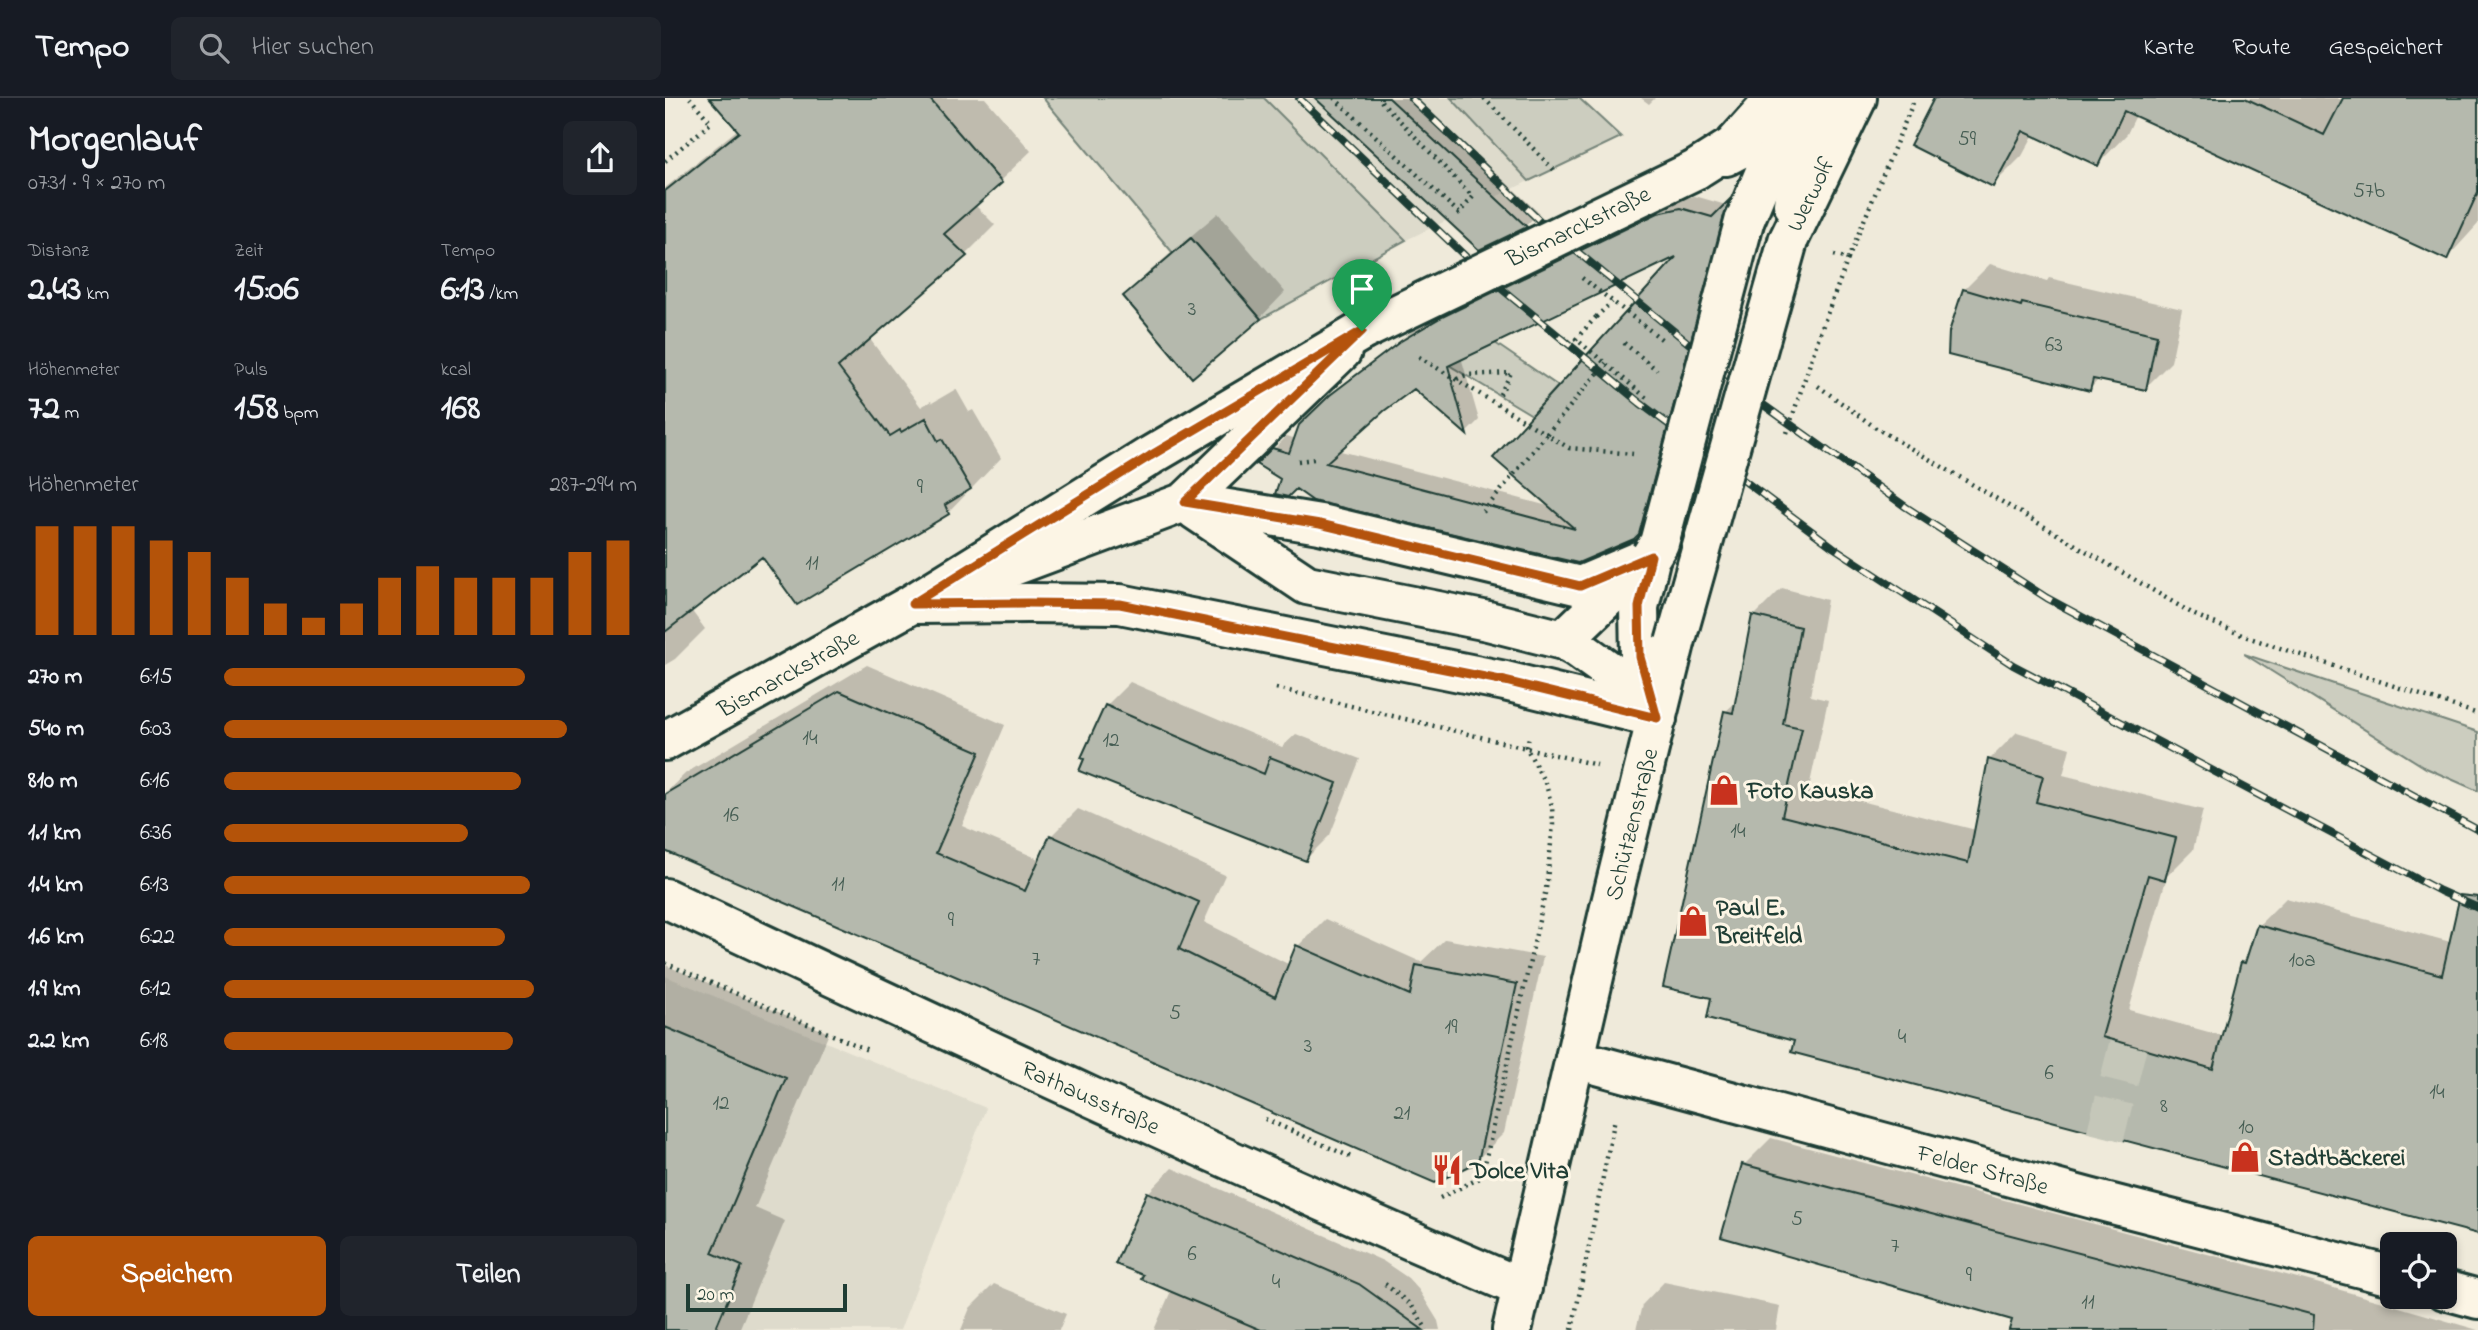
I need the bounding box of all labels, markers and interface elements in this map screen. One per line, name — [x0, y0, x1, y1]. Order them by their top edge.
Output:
search box — [171, 17, 661, 80]
text: Tempo — [35, 24, 129, 72]
icon: search — [195, 29, 233, 67]
text: Hier suchen — [251, 29, 374, 67]
text: Karte — [2143, 31, 2194, 66]
text: Route — [2232, 31, 2291, 66]
text: Gespeichert — [2329, 31, 2443, 66]
text: Morgenlauf — [28, 113, 202, 169]
button: share — [563, 121, 637, 195]
house number: 59 — [1958, 125, 1977, 155]
street label: Werwolf — [1779, 151, 1846, 238]
text: 07:31 · 9 × 270 m — [28, 167, 165, 200]
house number: 57b — [2353, 177, 2385, 207]
street label: Bismarckstraße — [1500, 178, 1657, 279]
text: Distanz — [28, 238, 89, 265]
text: Zeit — [234, 238, 263, 265]
text: Tempo — [441, 238, 495, 265]
pin — [1332, 259, 1392, 331]
text: 2.43 — [28, 265, 81, 316]
text: 15:06 — [234, 265, 299, 316]
text: 6:13 — [441, 265, 485, 316]
icon: arrive — [1343, 270, 1381, 308]
text: km — [81, 281, 109, 308]
text: /km — [485, 281, 518, 308]
house number: 3 — [1188, 295, 1196, 325]
house number: 63 — [2045, 331, 2063, 361]
text: Höhenmeter — [28, 357, 119, 384]
text: Puls — [234, 357, 268, 384]
text: kcal — [441, 357, 471, 384]
text: 72 — [28, 384, 60, 435]
text: 158 — [234, 384, 279, 435]
text: 168 — [441, 384, 480, 435]
text: m — [60, 400, 79, 427]
text: bpm — [279, 400, 318, 427]
text: Höhenmeter — [28, 469, 139, 502]
text: 287–294 m — [549, 469, 637, 502]
house number: 9 — [917, 473, 924, 503]
house number: 11 — [805, 549, 819, 579]
street label: Bismarckstraße — [711, 622, 867, 729]
text: 270 m — [28, 661, 82, 694]
text: 6:15 — [140, 661, 173, 694]
text: 540 m — [28, 713, 84, 746]
text: 6:03 — [140, 713, 172, 746]
house number: 14 — [802, 724, 818, 754]
house number: 12 — [1102, 726, 1120, 756]
street label: Schützenstraße — [1598, 745, 1669, 904]
text: 810 m — [28, 765, 77, 798]
text: 6:16 — [140, 765, 170, 798]
shop icon: Foto Kauska — [1707, 773, 1741, 807]
place label: Foto Kauska — [1746, 775, 1873, 810]
house number: 16 — [723, 801, 739, 831]
text: 1.1 km — [28, 817, 81, 850]
text: 6:36 — [140, 817, 172, 850]
house number: 14 — [1730, 817, 1746, 847]
text: 1.4 km — [28, 869, 83, 902]
text: 6:13 — [140, 869, 169, 902]
house number: 11 — [831, 870, 845, 900]
place label: Paul E. Breitfeld — [1715, 892, 1803, 955]
shop icon: Paul E. Breitfeld — [1676, 904, 1710, 938]
house number: 9 — [948, 906, 955, 936]
text: 1.6 km — [28, 921, 84, 954]
text: 6:22 — [140, 921, 175, 954]
house number: 7 — [1032, 945, 1041, 975]
house number: 10a — [2288, 946, 2316, 976]
text: 1.9 km — [28, 973, 81, 1006]
text: 6:12 — [140, 973, 171, 1006]
house number: 5 — [1169, 999, 1181, 1029]
house number: 19 — [1445, 1013, 1458, 1043]
house number: 4 — [1898, 1023, 1907, 1053]
text: 2.2 km — [28, 1025, 89, 1058]
text: 6:18 — [140, 1025, 168, 1058]
house number: 3 — [1304, 1032, 1312, 1062]
street label: Rathausstraße — [1015, 1053, 1165, 1146]
house number: 6 — [2044, 1059, 2054, 1089]
house number: 14 — [2429, 1078, 2445, 1108]
house number: 12 — [712, 1089, 730, 1119]
house number: 8 — [2160, 1092, 2168, 1122]
house number: 21 — [1393, 1099, 1411, 1129]
house number: 10 — [2238, 1113, 2254, 1143]
street label: Felder Straße — [1912, 1137, 2052, 1206]
shop icon: Stadtbäckerei — [2228, 1140, 2262, 1174]
place label: Stadtbäckerei — [2268, 1142, 2405, 1177]
restaurant icon: Dolce Vita — [1430, 1153, 1464, 1187]
place label: Dolce Vita — [1469, 1155, 1569, 1190]
house number: 5 — [1791, 1205, 1803, 1235]
house number: 7 — [1891, 1232, 1900, 1262]
map controls — [2380, 1232, 2457, 1309]
button: locate — [2380, 1232, 2457, 1309]
button: Speichern — [28, 1236, 326, 1316]
button: Teilen — [340, 1236, 637, 1316]
house number: 6 — [1187, 1240, 1197, 1270]
house number: 9 — [1966, 1261, 1973, 1291]
house number: 4 — [1272, 1268, 1281, 1298]
scale bar — [686, 1281, 847, 1313]
text: 20 m — [697, 1282, 734, 1309]
house number: 11 — [2081, 1288, 2095, 1318]

